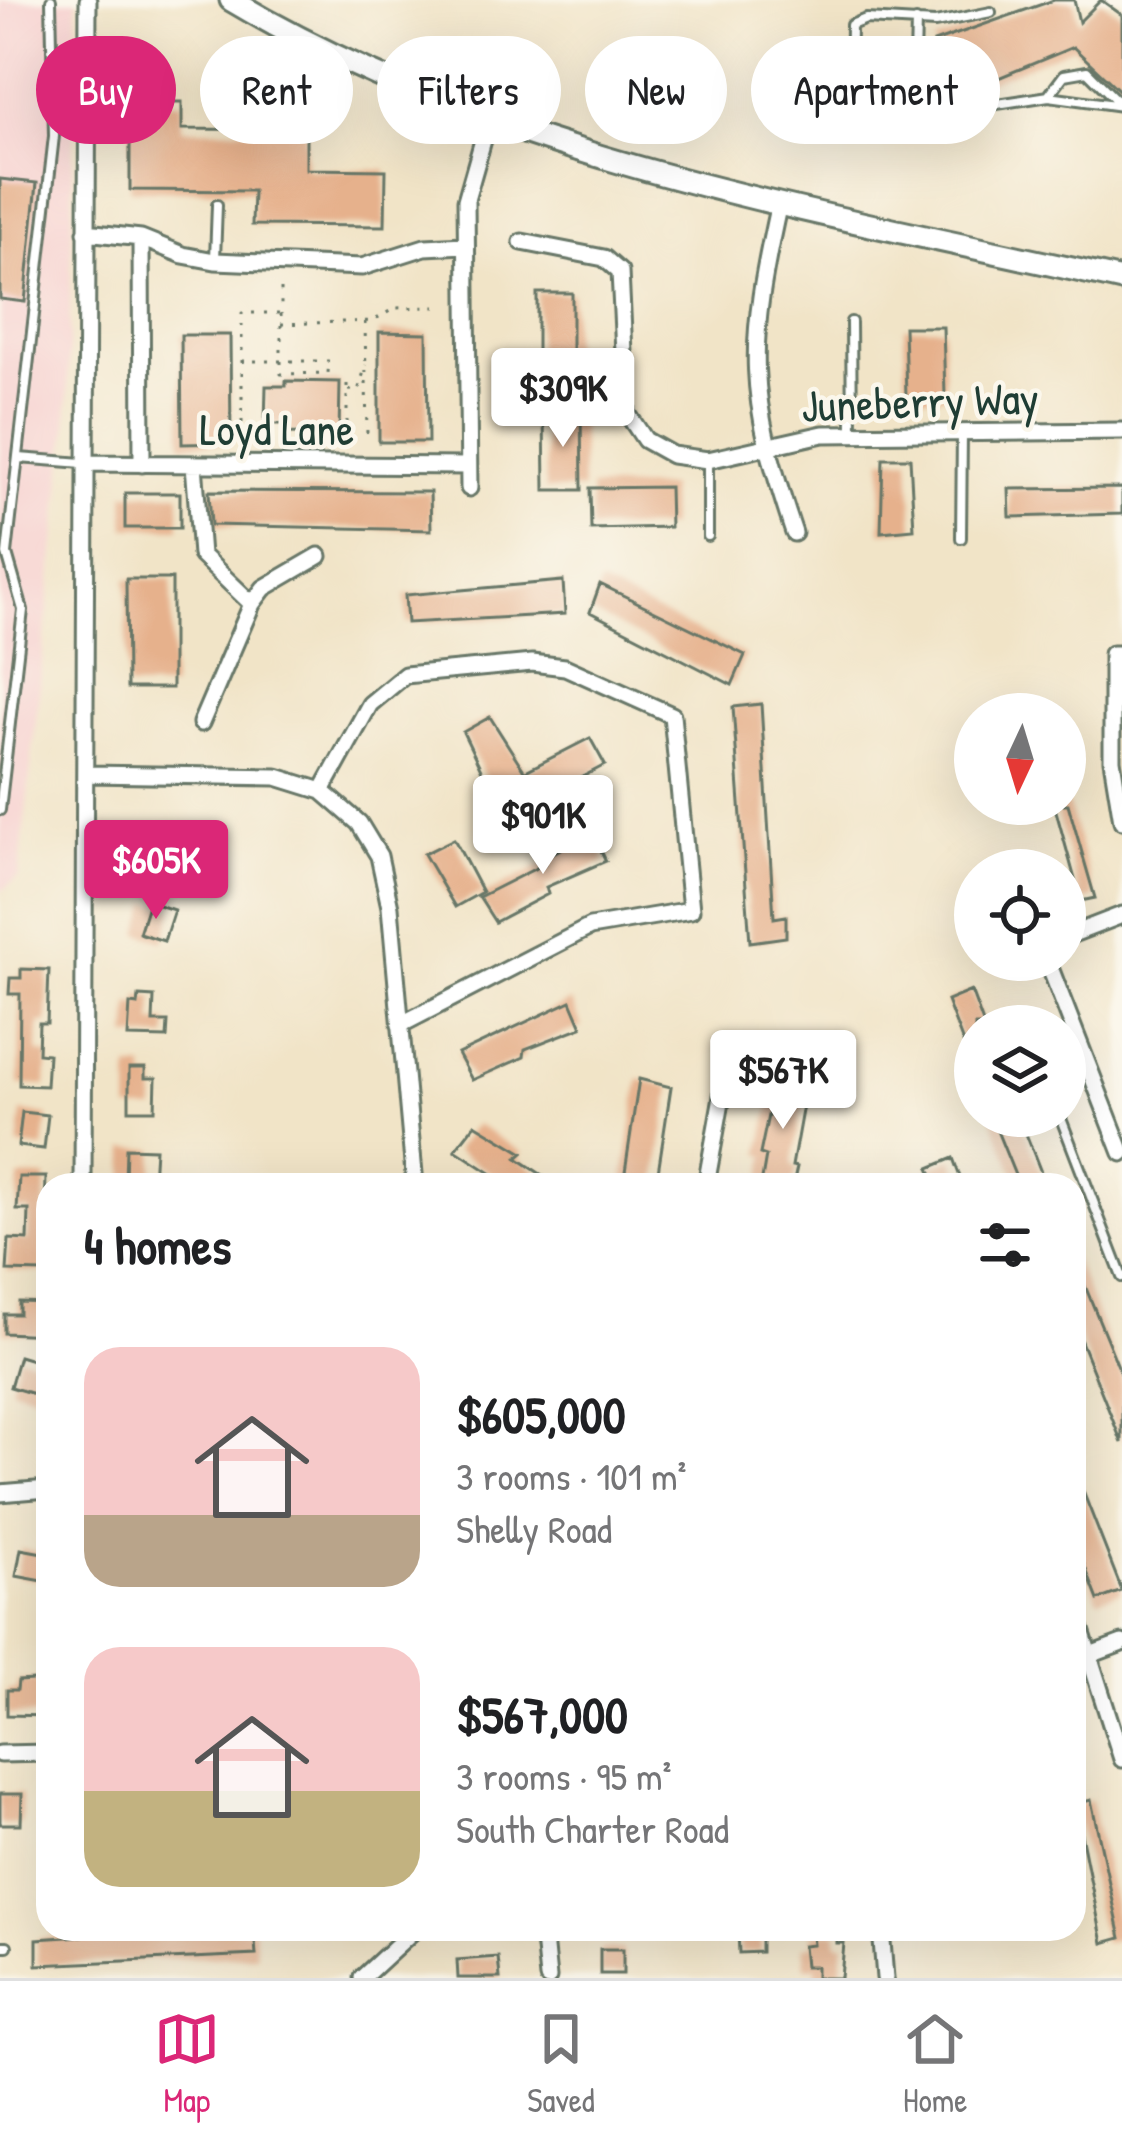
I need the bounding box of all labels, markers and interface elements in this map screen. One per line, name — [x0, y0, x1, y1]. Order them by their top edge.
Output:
chip: Buy — [36, 36, 176, 144]
chip: Rent — [200, 36, 353, 144]
chip: Filters — [377, 36, 561, 144]
chip: New — [585, 36, 727, 144]
chip: Apartment — [751, 36, 1000, 144]
pin: $309K — [479, 348, 647, 450]
text: $309K — [518, 360, 608, 413]
street label: Juneberry Way — [800, 366, 1040, 436]
street label: Loyd Lane — [200, 398, 354, 459]
north arrow — [954, 693, 1086, 825]
map controls — [954, 693, 1086, 1137]
pin: $901K — [459, 775, 627, 877]
text: $901K — [500, 787, 586, 840]
pin: $605K — [72, 820, 240, 922]
text: $605K — [111, 832, 201, 885]
button: locate — [954, 849, 1086, 981]
button: layers — [954, 1005, 1086, 1137]
pin: $567K — [699, 1030, 867, 1132]
text: $567K — [737, 1042, 829, 1095]
text: 4 homes — [84, 1211, 231, 1280]
icon: filters — [972, 1212, 1038, 1278]
text: $605,000 — [456, 1380, 625, 1449]
icon: home — [180, 1395, 324, 1539]
text: 3 rooms · 101 m² — [456, 1449, 686, 1502]
text: Shelly Road — [456, 1502, 612, 1555]
text: $567,000 — [456, 1680, 628, 1749]
icon: home — [180, 1695, 324, 1839]
text: 3 rooms · 95 m² — [456, 1749, 671, 1802]
text: South Charter Road — [456, 1802, 729, 1855]
tab: Map — [154, 2006, 220, 2122]
tab: Saved — [527, 2006, 595, 2122]
tab: Home — [902, 2006, 968, 2122]

